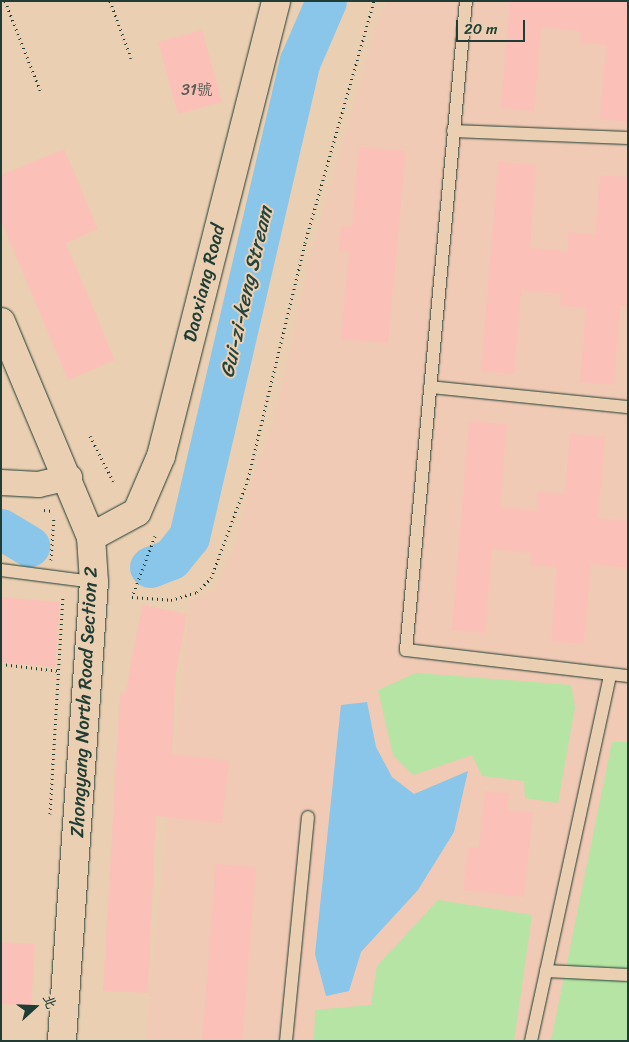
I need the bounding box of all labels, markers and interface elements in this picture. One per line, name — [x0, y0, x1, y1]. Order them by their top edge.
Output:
scale bar — [459, 10, 528, 42]
text: 20 m — [464, 16, 498, 42]
house number: 31號 — [181, 80, 213, 100]
water label: Gui-zi-keng Stream — [215, 204, 277, 380]
street label: Daoxiang Road — [178, 222, 230, 344]
street label: Zhongyang North Road Section 2 — [65, 564, 103, 840]
north arrow — [10, 982, 60, 1032]
text: 北 — [35, 991, 64, 1013]

